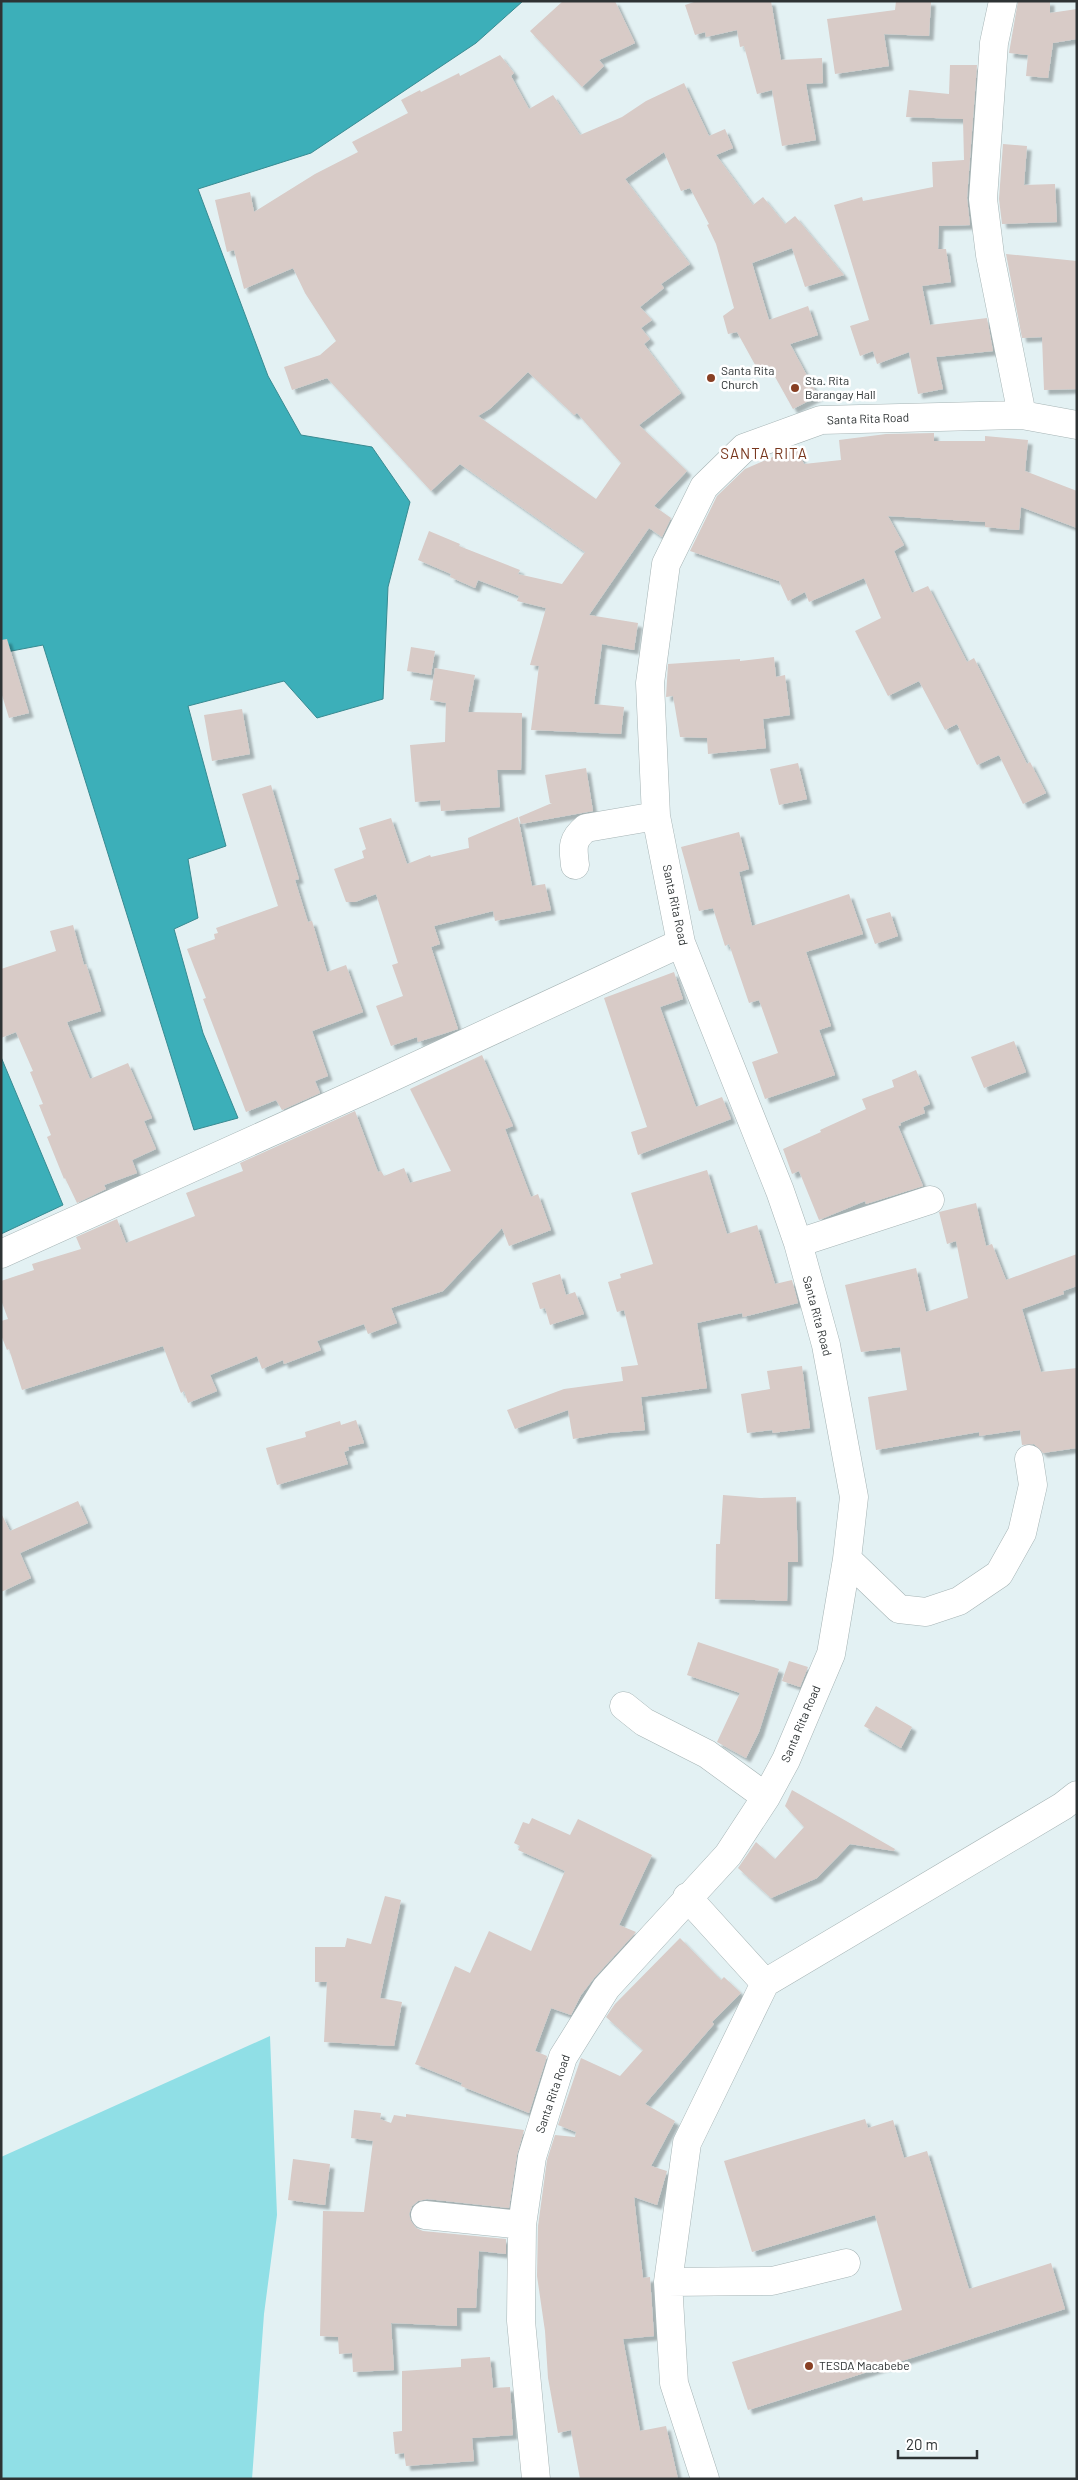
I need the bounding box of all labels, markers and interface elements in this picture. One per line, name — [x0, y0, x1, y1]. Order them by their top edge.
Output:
place label: Santa Rita Church — [721, 363, 774, 391]
marker: Santa Rita Church — [705, 372, 717, 384]
place label: Sta. Rita Barangay Hall — [805, 373, 875, 401]
marker: Sta. Rita Barangay Hall — [789, 382, 801, 394]
street label: Santa Rita Road — [827, 410, 909, 426]
district label: SANTA RITA — [720, 444, 808, 462]
street label: Santa Rita Road — [661, 863, 691, 947]
street label: Santa Rita Road — [801, 1274, 835, 1357]
street label: Santa Rita Road — [778, 1683, 823, 1764]
street label: Santa Rita Road — [532, 2052, 572, 2135]
place label: TESDA Macabebe — [819, 2358, 910, 2372]
marker: TESDA Macabebe — [803, 2360, 815, 2372]
scale bar — [898, 2428, 977, 2460]
text: 20 m — [906, 2435, 938, 2453]

